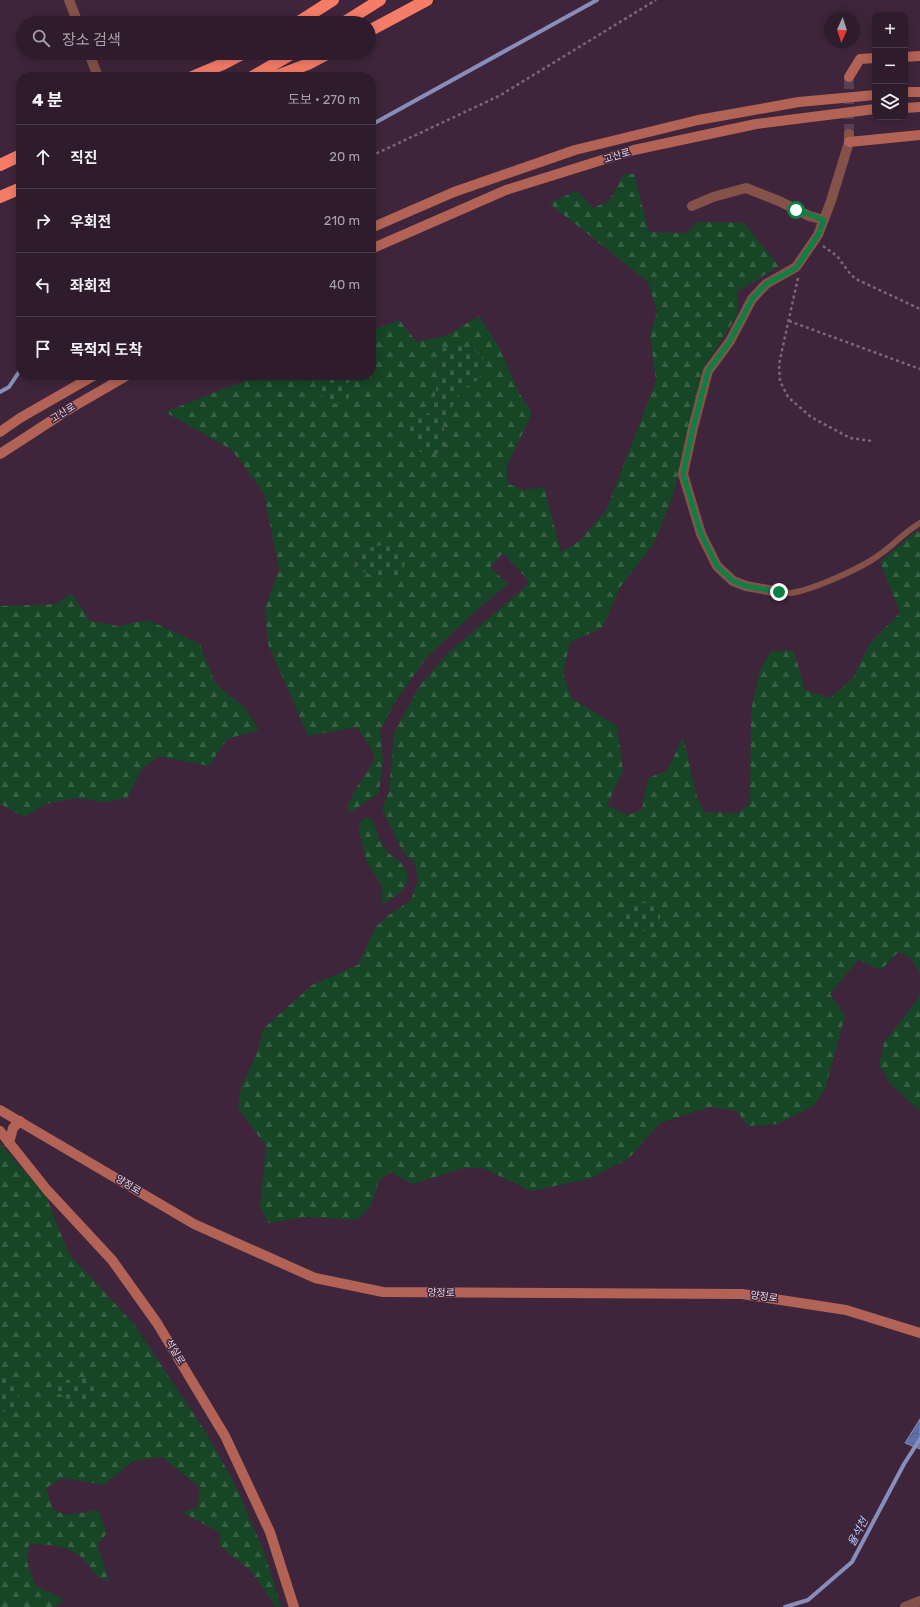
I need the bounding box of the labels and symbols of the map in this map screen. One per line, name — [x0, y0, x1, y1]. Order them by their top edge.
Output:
north arrow — [824, 12, 860, 48]
street label: 고산로 — [602, 146, 632, 166]
route start — [787, 201, 805, 219]
street label: 고산로 — [48, 401, 78, 425]
route end — [770, 583, 788, 601]
street label: 양정로 — [113, 1173, 143, 1197]
street label: 양정로 — [427, 1287, 455, 1299]
street label: 양정로 — [749, 1289, 779, 1305]
street label: 석실로 — [163, 1337, 187, 1367]
water label: 율석천 — [845, 1514, 872, 1548]

